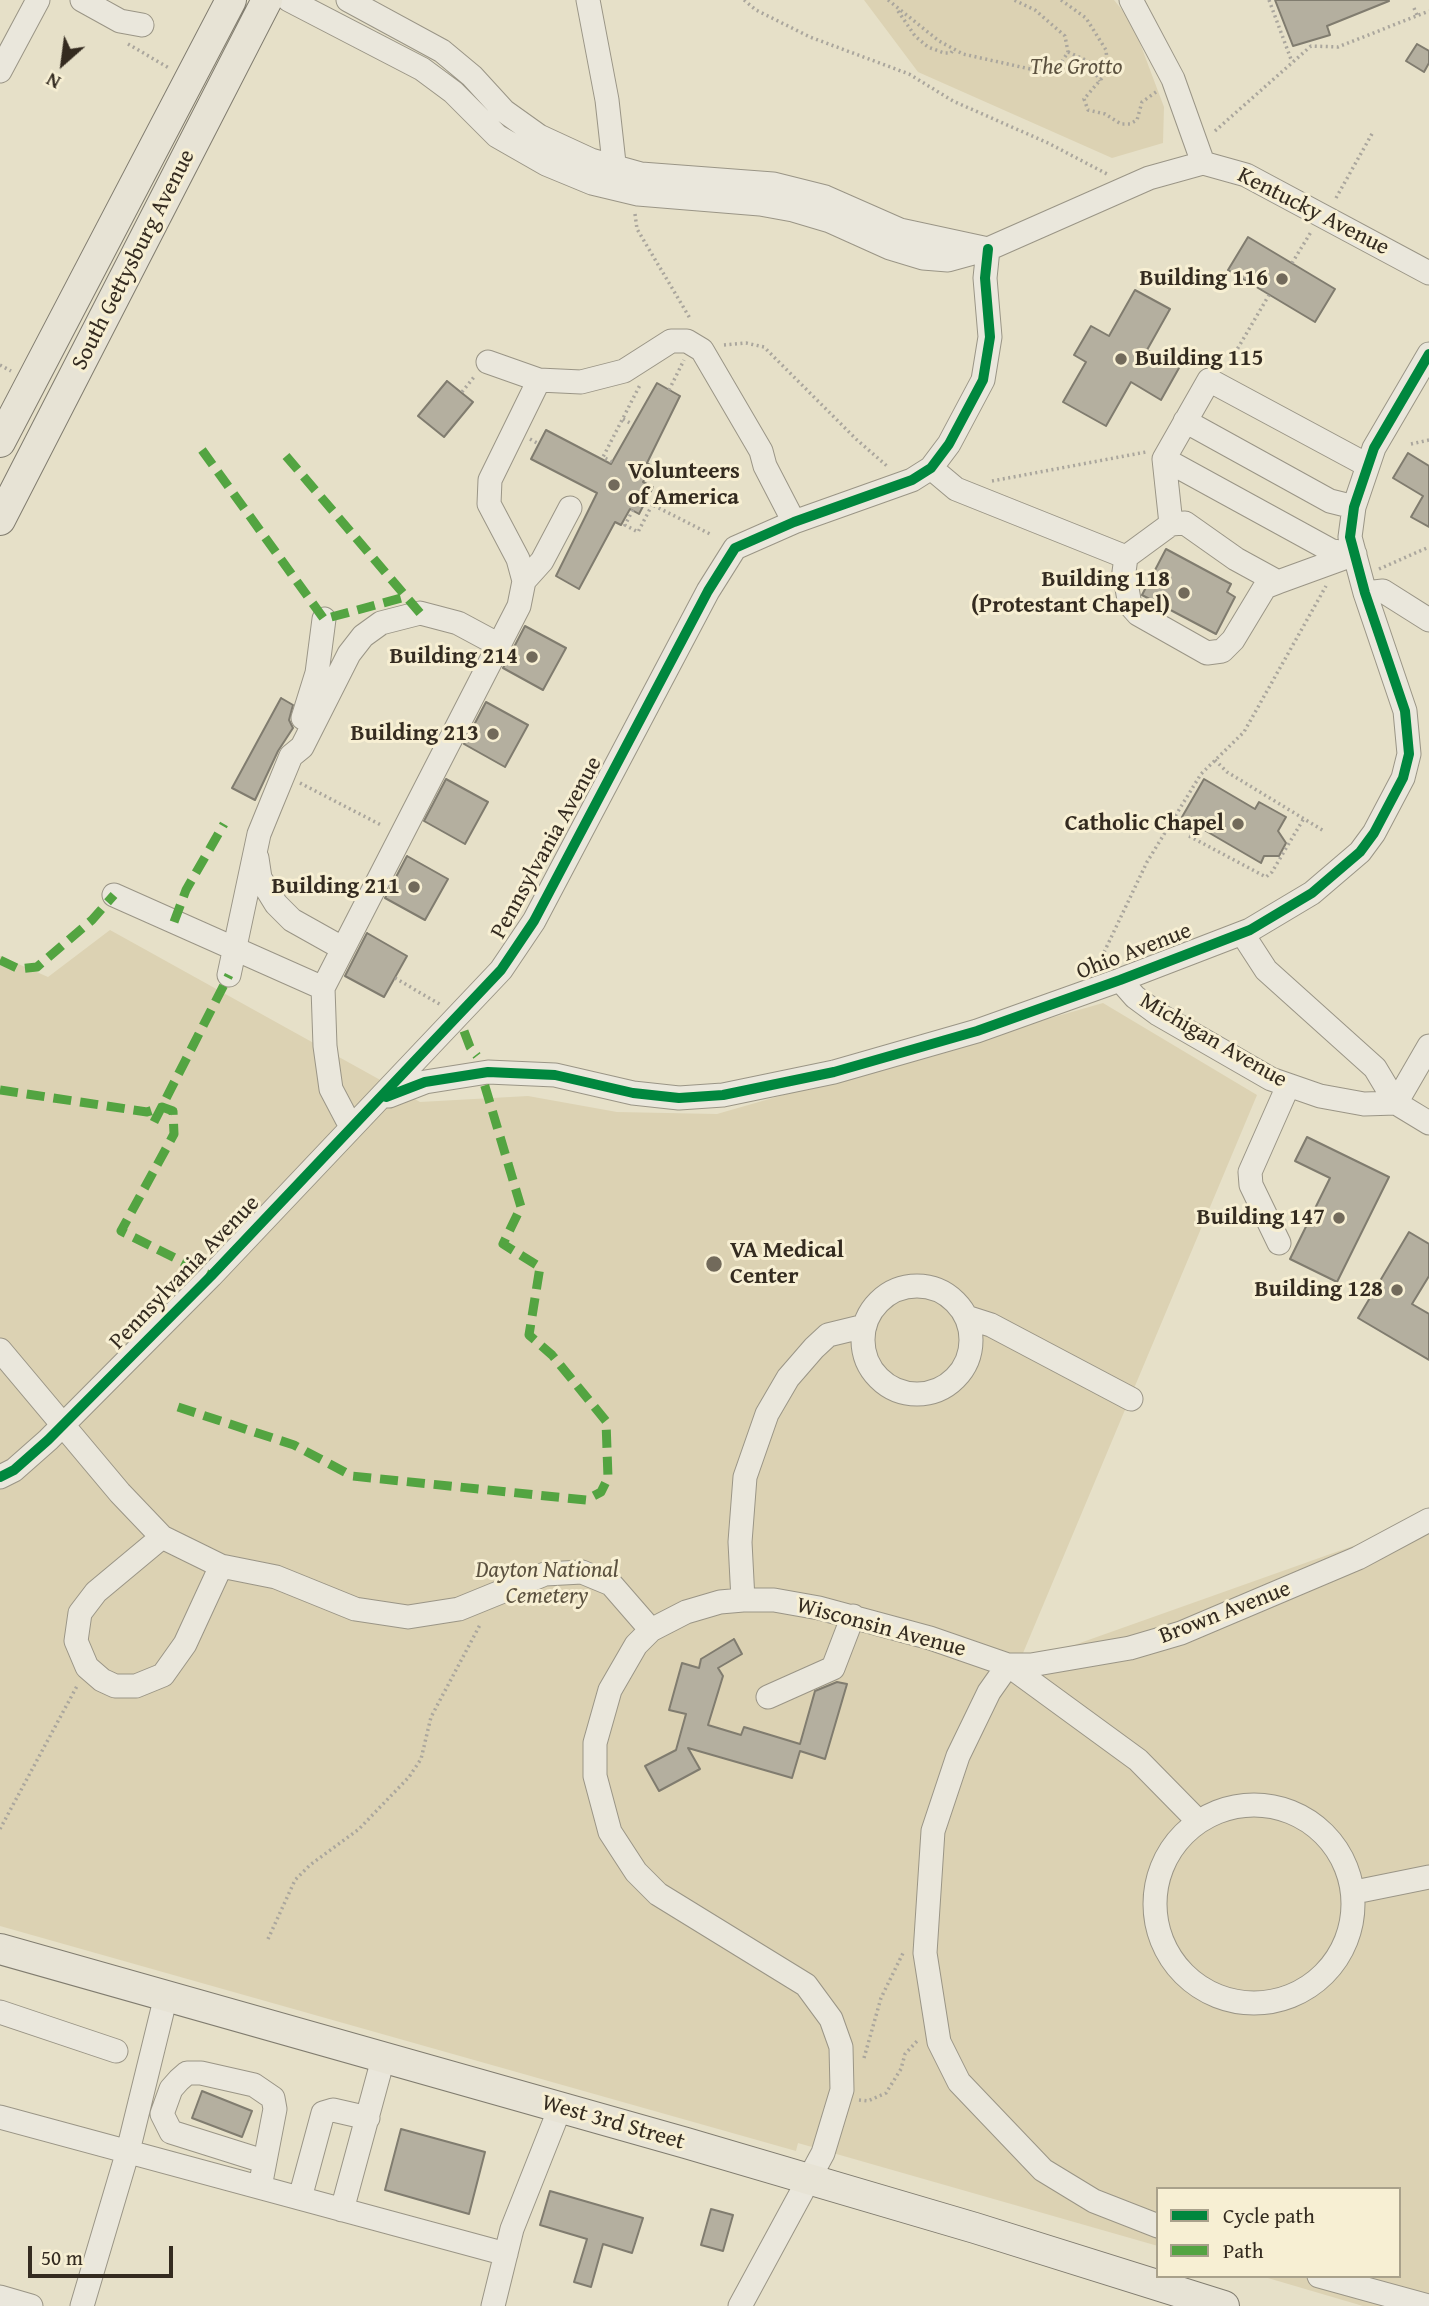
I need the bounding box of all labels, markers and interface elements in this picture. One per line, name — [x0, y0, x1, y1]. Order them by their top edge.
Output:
north arrow — [28, 28, 98, 98]
park label: The Grotto — [1030, 54, 1122, 82]
text: N — [41, 66, 65, 97]
street label: South Gettysburg Avenue — [66, 145, 202, 375]
street label: Kentucky Avenue — [1233, 162, 1393, 262]
place label: Building 116 — [1139, 265, 1268, 293]
marker: Building 116 — [1274, 271, 1290, 287]
place label: Building 115 — [1135, 345, 1264, 373]
marker: Building 115 — [1113, 351, 1129, 367]
place label: Volunteers of America — [628, 458, 740, 512]
marker: Volunteers of America — [606, 477, 622, 493]
place label: Building 118 (Protestant Chapel) — [971, 566, 1170, 620]
marker: Building 118 (Protestant Chapel) — [1176, 585, 1192, 601]
place label: Building 214 — [389, 643, 518, 671]
marker: Building 214 — [524, 649, 540, 665]
place label: Building 213 — [350, 720, 479, 748]
marker: Building 213 — [485, 726, 501, 742]
street label: Pennsylvania Avenue — [486, 752, 608, 944]
place label: Catholic Chapel — [1065, 810, 1224, 838]
marker: Catholic Chapel — [1230, 816, 1246, 832]
place label: Building 211 — [271, 873, 400, 901]
marker: Building 211 — [406, 879, 422, 895]
street label: Ohio Avenue — [1073, 917, 1195, 987]
street label: Michigan Avenue — [1134, 988, 1292, 1094]
street label: Pennsylvania Avenue — [104, 1190, 266, 1356]
place label: Building 147 — [1196, 1204, 1325, 1232]
marker: Building 147 — [1331, 1210, 1347, 1226]
place label: VA Medical Center — [730, 1237, 844, 1291]
marker: VA Medical Center — [704, 1254, 724, 1274]
place label: Building 128 — [1254, 1276, 1383, 1304]
marker: Building 128 — [1389, 1282, 1405, 1298]
park label: Dayton National Cemetery — [475, 1557, 619, 1611]
street label: Brown Avenue — [1155, 1575, 1295, 1651]
street label: Wisconsin Avenue — [793, 1592, 969, 1664]
street label: West 3rd Street — [538, 2089, 688, 2157]
legend — [1156, 2187, 1401, 2278]
text: Cycle path — [1223, 2200, 1315, 2231]
scale bar — [32, 2232, 177, 2276]
text: Path — [1223, 2235, 1263, 2266]
text: 50 m — [41, 2242, 83, 2273]

